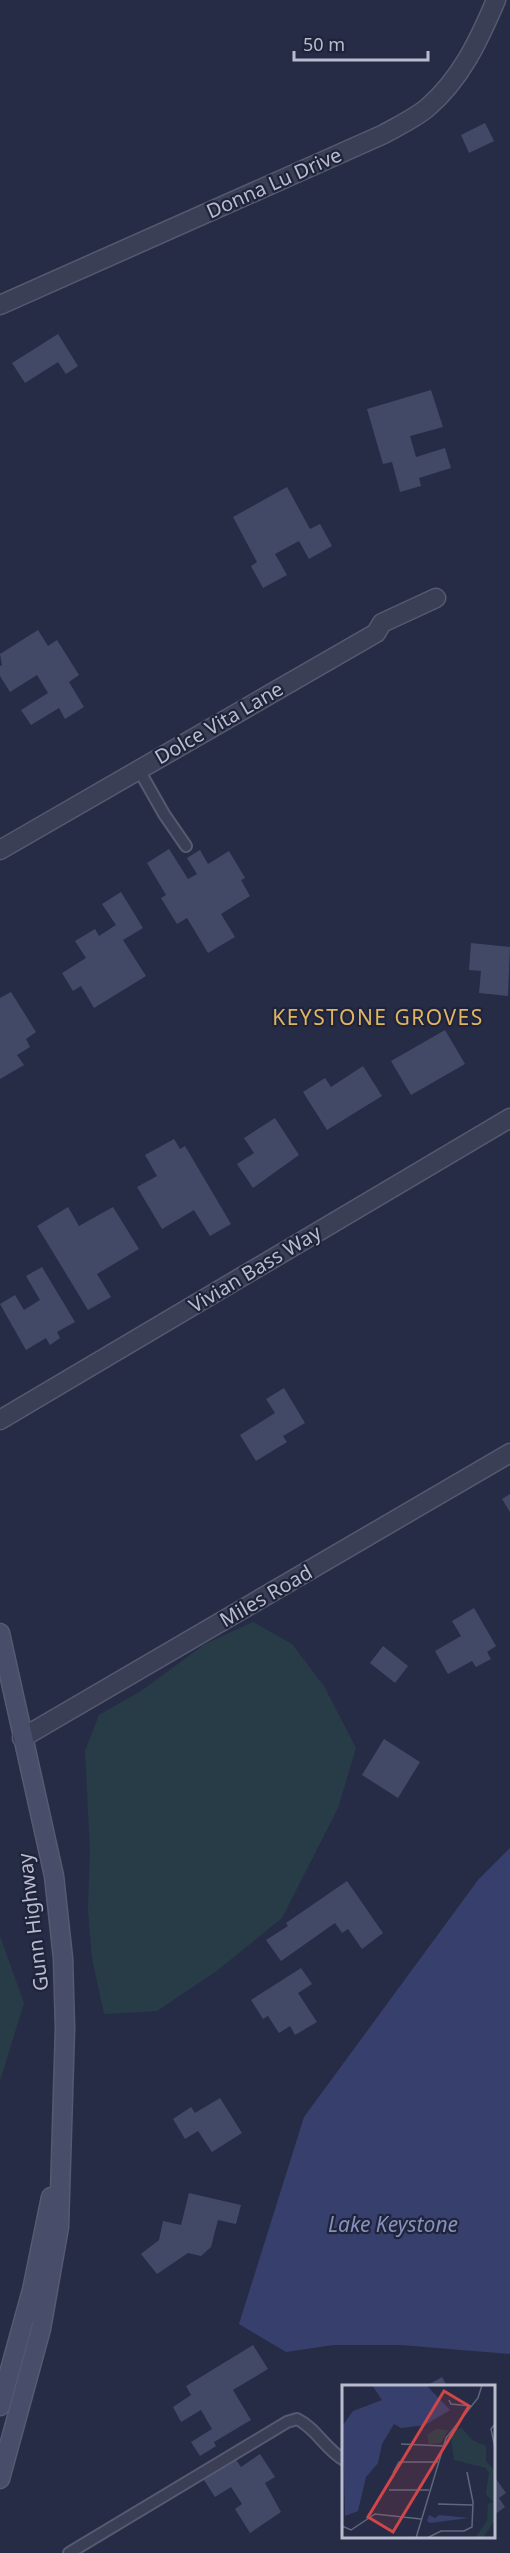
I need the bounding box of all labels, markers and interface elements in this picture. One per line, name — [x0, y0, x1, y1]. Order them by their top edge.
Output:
scale bar — [294, 24, 428, 62]
text: 50 m — [303, 32, 345, 56]
street label: Donna Lu Drive — [202, 141, 346, 224]
street label: Dolce Vita Lane — [150, 675, 288, 770]
district label: KEYSTONE GROVES — [272, 1003, 484, 1031]
street label: Vivian Bass Way — [184, 1218, 326, 1319]
street label: Miles Road — [215, 1558, 317, 1633]
street label: Gunn Highway — [11, 1851, 54, 1993]
water label: Lake Keystone — [328, 2210, 458, 2238]
inset map — [342, 2385, 495, 2538]

